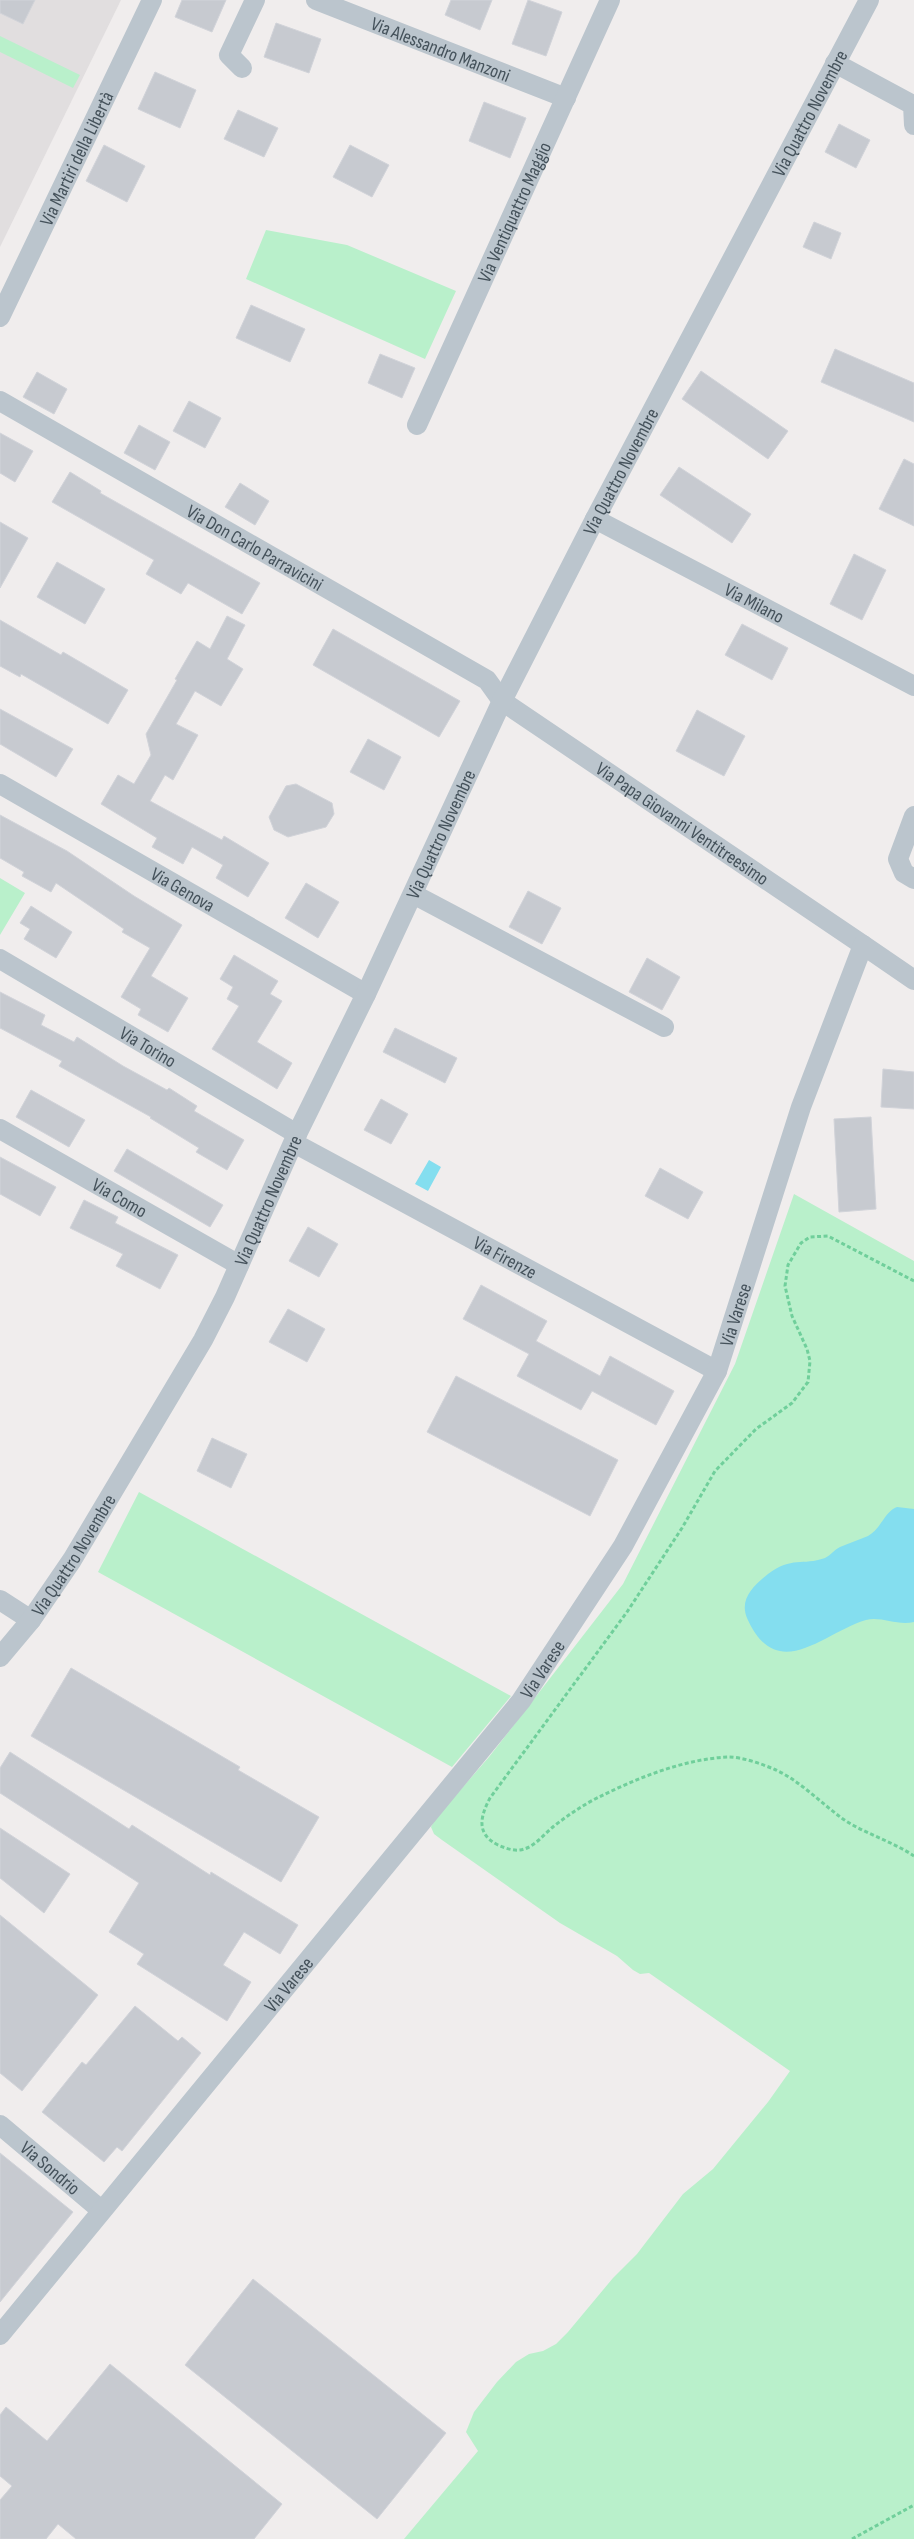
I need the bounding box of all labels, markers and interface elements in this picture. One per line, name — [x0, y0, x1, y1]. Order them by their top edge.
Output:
street label: Via Alessandro Manzoni — [367, 13, 513, 88]
street label: Via Quattro Novembre — [768, 47, 853, 181]
street label: Via Martiri della Libertà — [36, 88, 119, 230]
street label: Via Ventiquattro Maggio — [473, 139, 557, 286]
street label: Via Quattro Novembre — [579, 405, 664, 539]
street label: Via Don Carlo Parravicini — [182, 500, 327, 597]
street label: Via Milano — [720, 579, 788, 629]
street label: Via Papa Giovanni Ventitreesimo — [591, 758, 773, 891]
street label: Via Quattro Novembre — [402, 766, 482, 903]
street label: Via Genova — [146, 863, 218, 918]
street label: Via Torino — [115, 1022, 180, 1073]
street label: Via Quattro Novembre — [230, 1132, 308, 1270]
street label: Via Como — [88, 1174, 151, 1223]
street label: Via Firenze — [469, 1232, 540, 1285]
street label: Via Varese — [716, 1281, 757, 1350]
street label: Via Quattro Novembre — [27, 1490, 122, 1621]
street label: Via Varese — [516, 1636, 571, 1703]
street label: Via Varese — [260, 1953, 319, 2018]
street label: Via Sondrio — [15, 2137, 84, 2200]

